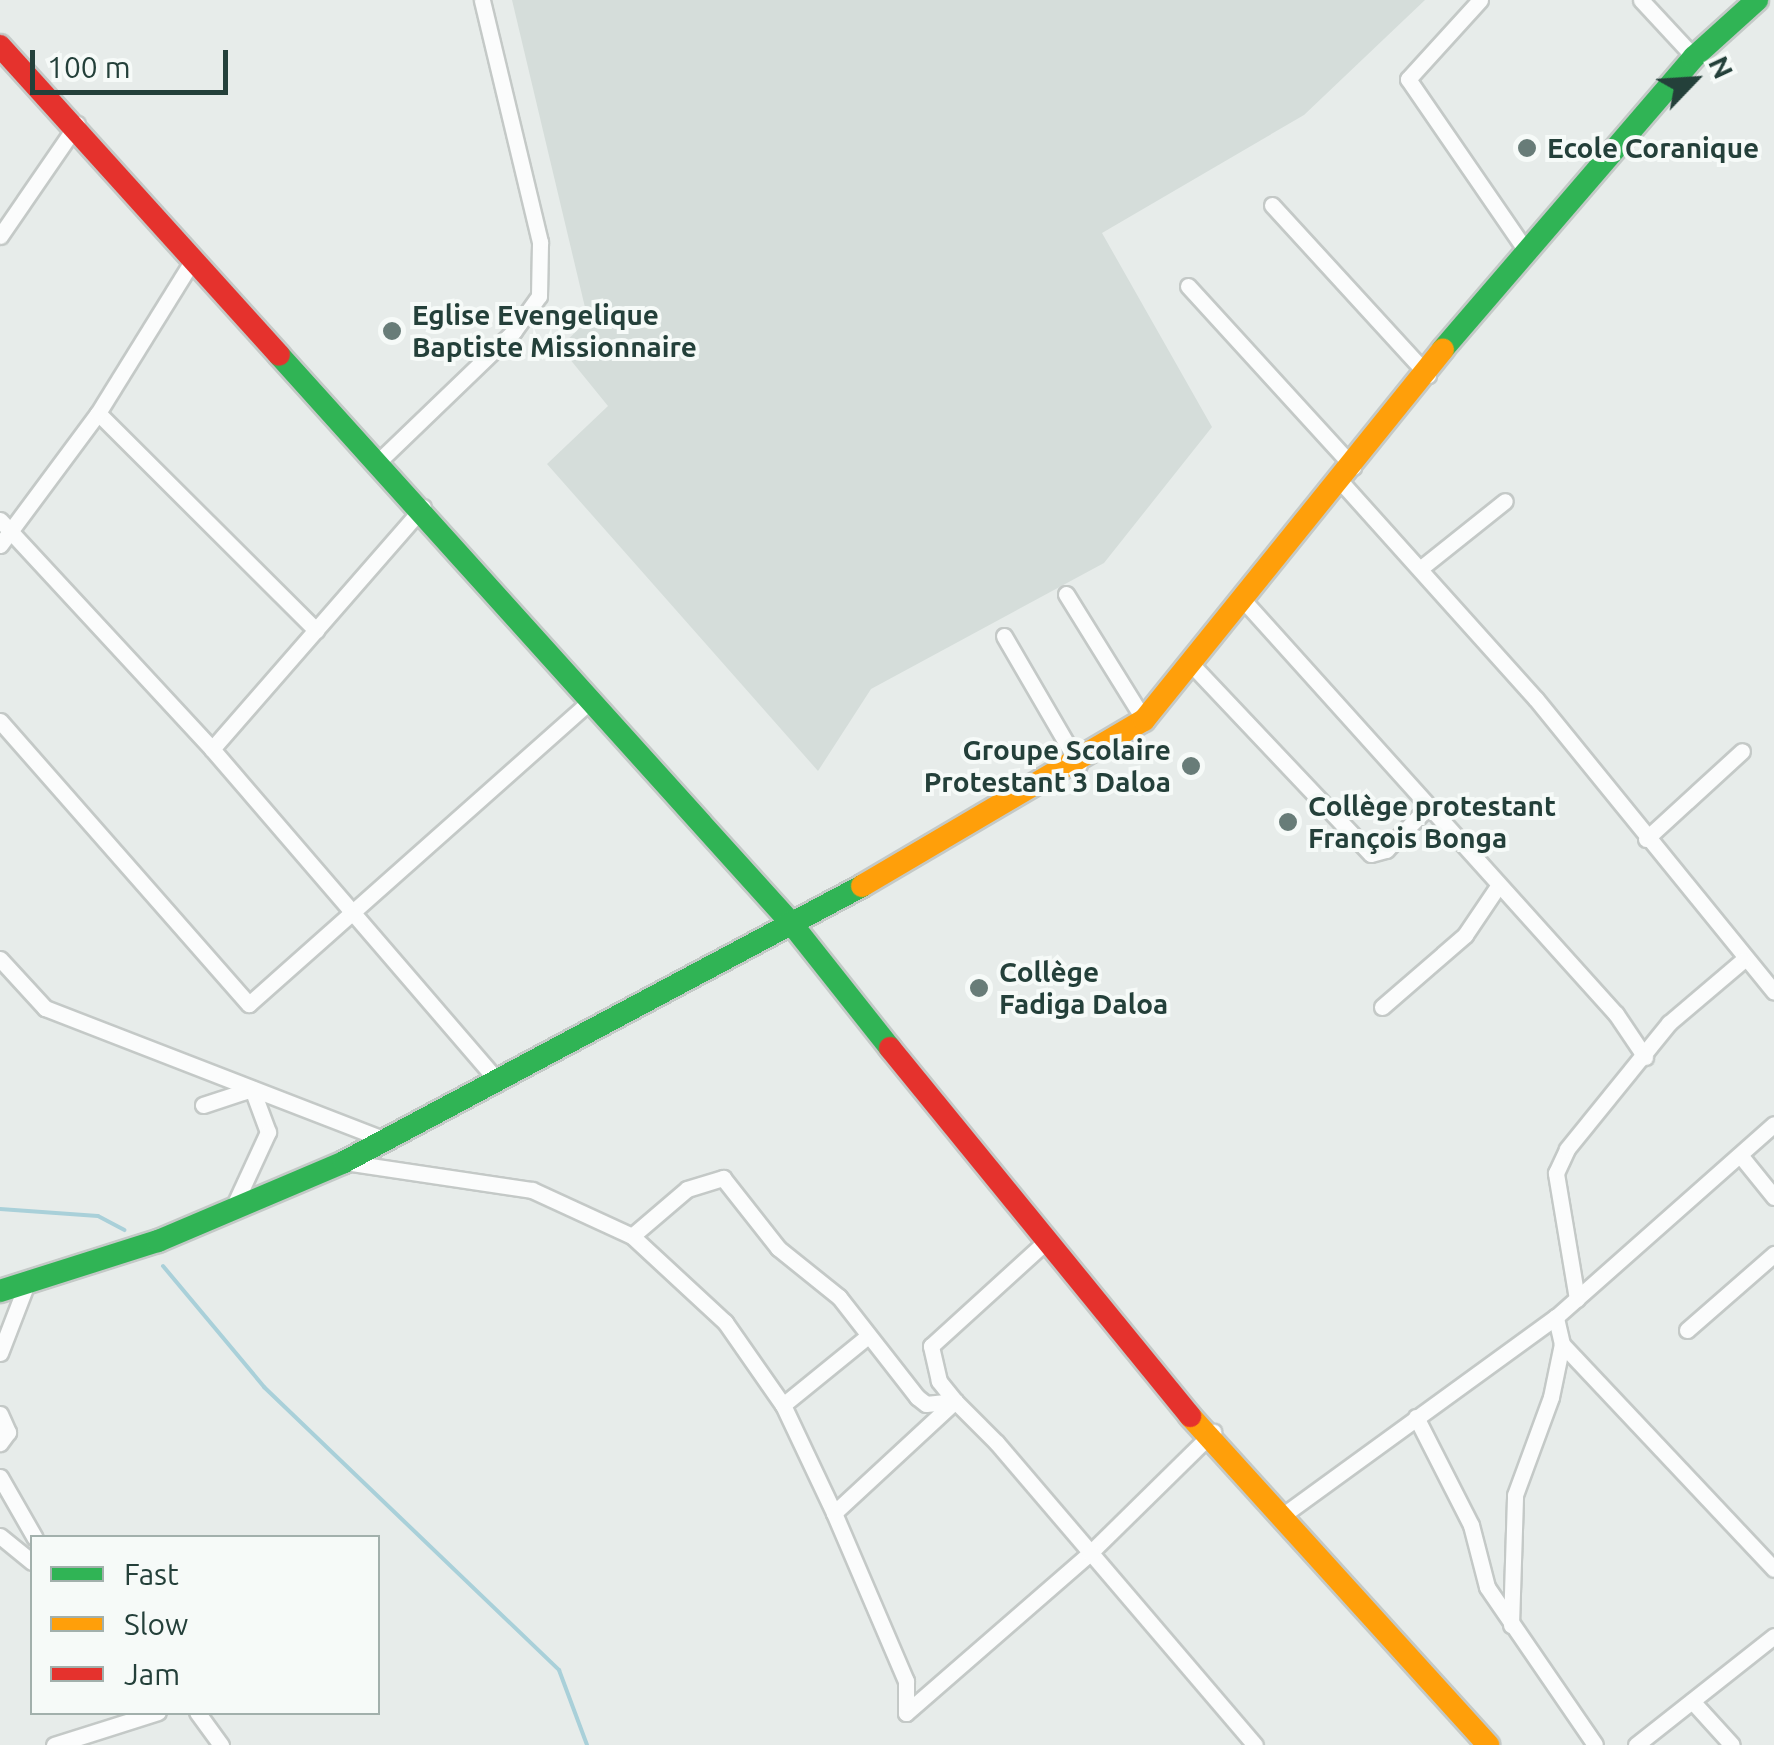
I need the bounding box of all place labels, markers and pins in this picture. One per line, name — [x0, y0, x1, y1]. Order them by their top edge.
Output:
place label: Ecole Coranique — [1547, 131, 1759, 165]
marker: Ecole Coranique — [1516, 137, 1538, 159]
place label: Eglise Evengelique Baptiste Missionnaire — [412, 298, 697, 364]
marker: Eglise Evengelique Baptiste Missionnaire — [381, 320, 403, 342]
place label: Groupe Scolaire Protestant 3 Daloa — [924, 733, 1171, 799]
marker: Groupe Scolaire Protestant 3 Daloa — [1180, 755, 1202, 777]
place label: Collège protestant François Bonga — [1308, 789, 1556, 855]
marker: Collège protestant François Bonga — [1277, 811, 1299, 833]
place label: Collège Fadiga Daloa — [999, 955, 1168, 1021]
marker: Collège Fadiga Daloa — [968, 977, 990, 999]

